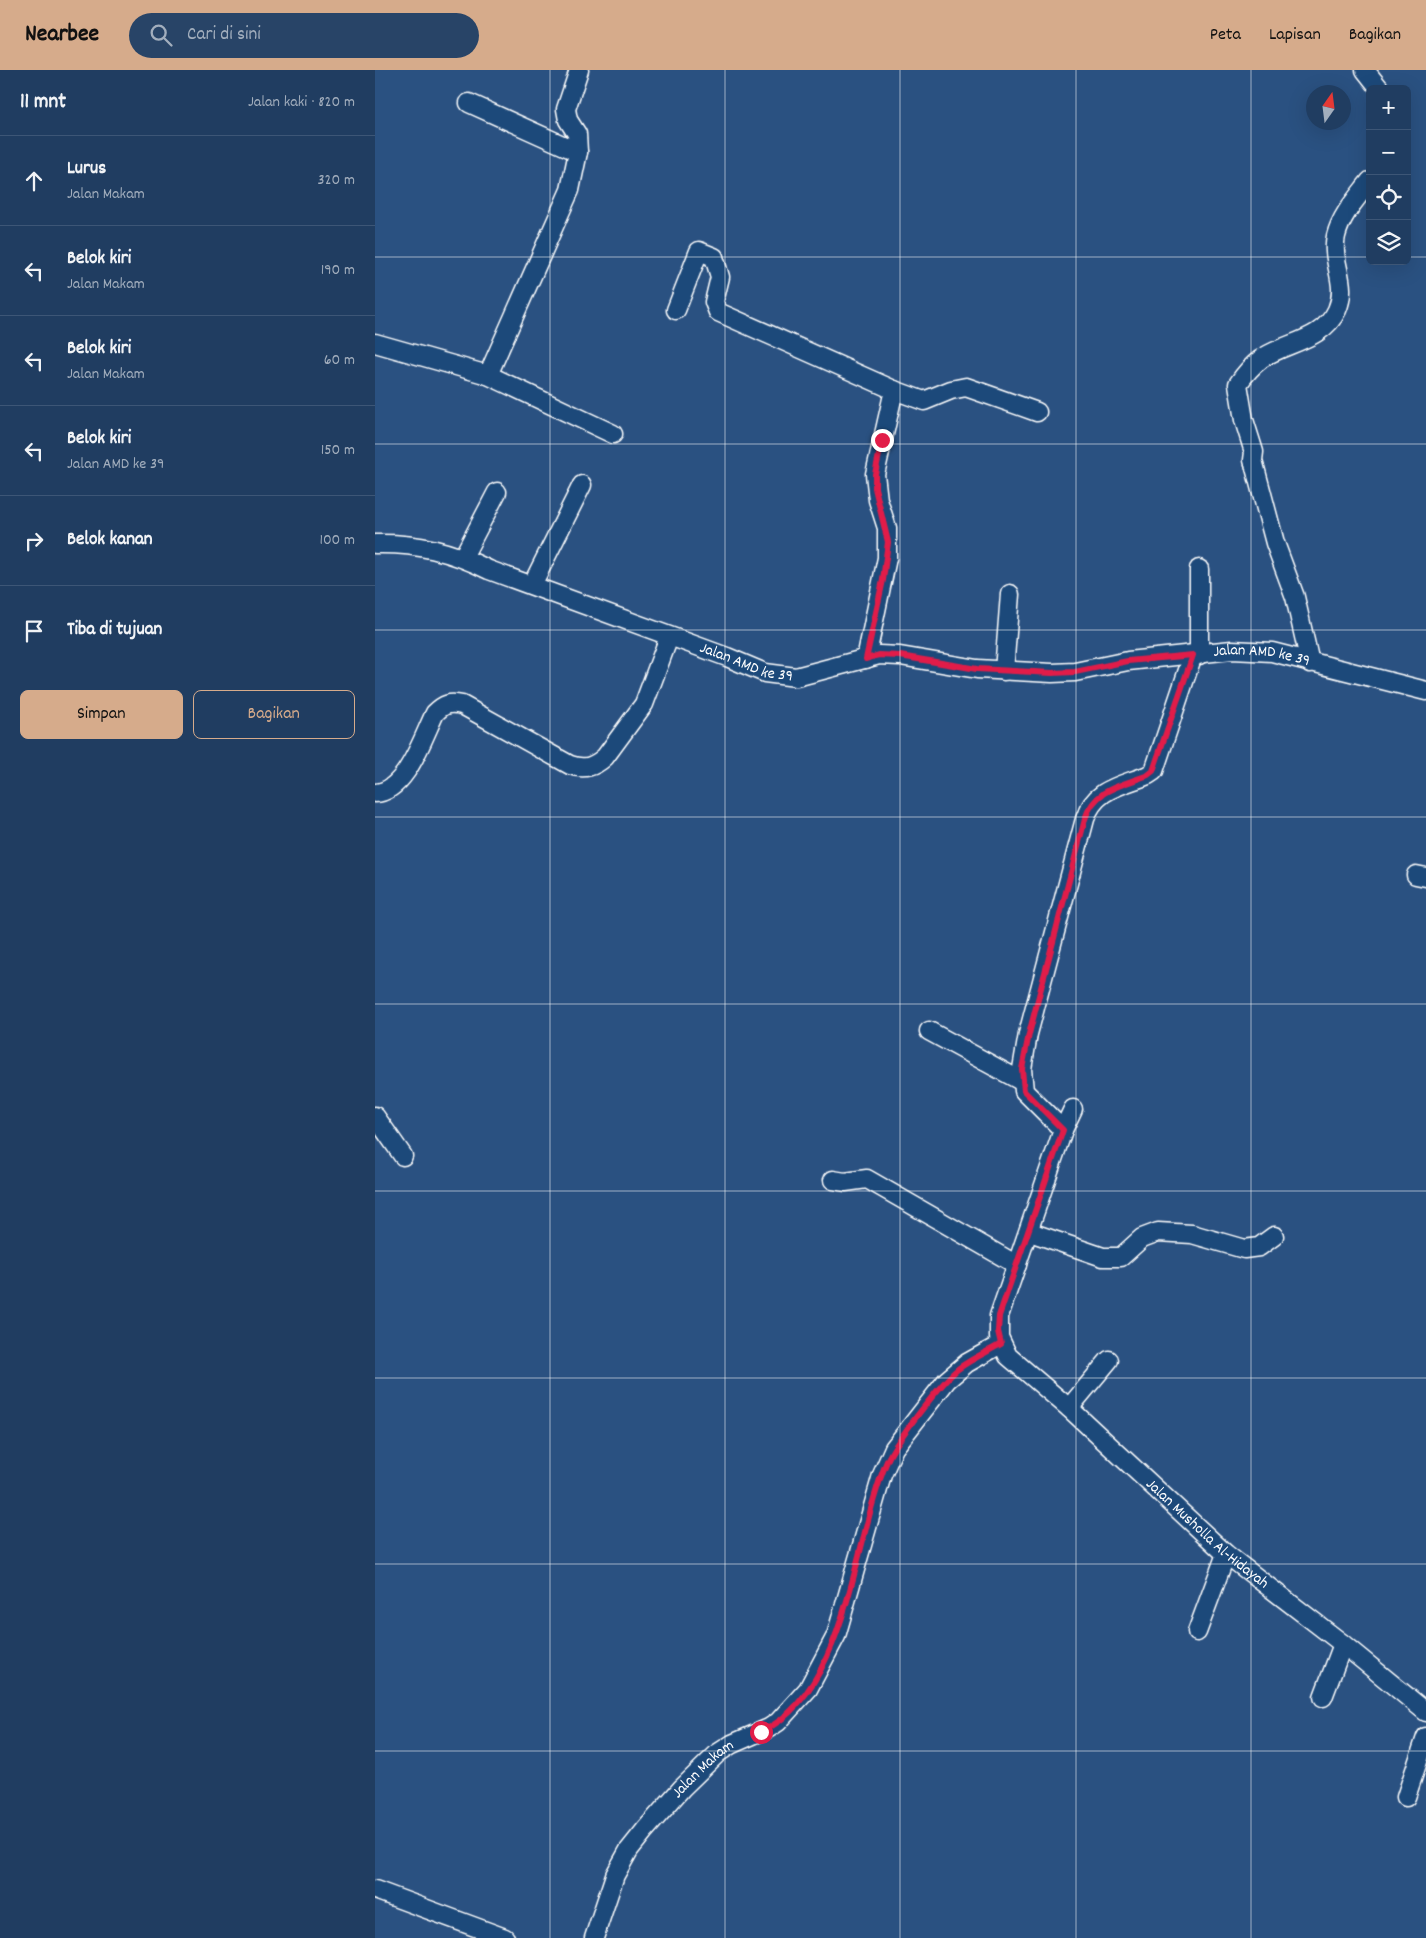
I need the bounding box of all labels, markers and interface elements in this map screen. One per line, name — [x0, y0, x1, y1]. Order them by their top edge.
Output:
search box — [129, 13, 479, 58]
text: Nearbee — [25, 18, 99, 52]
icon: search — [147, 21, 175, 49]
text: Cari di sini — [187, 22, 261, 49]
text: Peta — [1210, 23, 1241, 48]
text: Lapisan — [1269, 23, 1321, 48]
text: Bagikan — [1349, 23, 1401, 48]
north arrow — [1306, 85, 1351, 130]
map controls — [1366, 85, 1411, 265]
button: + — [1366, 85, 1411, 130]
text: 11 mnt — [20, 88, 66, 118]
text: Jalan kaki · 820 m — [248, 91, 355, 114]
button: − — [1366, 130, 1411, 175]
text: Lurus — [67, 156, 106, 183]
icon: ahead — [20, 167, 48, 195]
text: 320 m — [318, 169, 355, 192]
button: locate — [1366, 175, 1411, 220]
text: Jalan Makam — [67, 183, 145, 206]
button: layers — [1366, 220, 1411, 265]
text: Belok kiri — [67, 246, 131, 273]
icon: left — [20, 257, 48, 285]
text: 190 m — [321, 259, 355, 282]
text: Jalan Makam — [67, 273, 145, 296]
text: Belok kiri — [67, 336, 131, 363]
icon: left — [20, 347, 48, 375]
text: 60 m — [324, 349, 355, 372]
text: Jalan Makam — [67, 363, 145, 386]
text: Belok kiri — [67, 426, 131, 453]
route end — [871, 429, 894, 452]
icon: left — [20, 437, 48, 465]
text: 150 m — [321, 439, 355, 462]
text: Jalan AMD ke 39 — [67, 453, 164, 476]
icon: right — [20, 527, 48, 555]
text: Belok kanan — [67, 527, 153, 554]
text: 100 m — [319, 529, 355, 552]
icon: arrive — [20, 617, 48, 645]
text: Tiba di tujuan — [67, 617, 162, 644]
street label: Jalan AMD ke 39 — [696, 636, 794, 688]
street label: Jalan AMD ke 39 — [1212, 638, 1312, 673]
button: Simpan — [20, 690, 183, 739]
button: Bagikan — [193, 690, 355, 739]
street label: Jalan Musholla Al-Hidayah — [1140, 1473, 1274, 1594]
route start — [750, 1721, 773, 1744]
street label: Jalan Makam — [666, 1734, 739, 1803]

